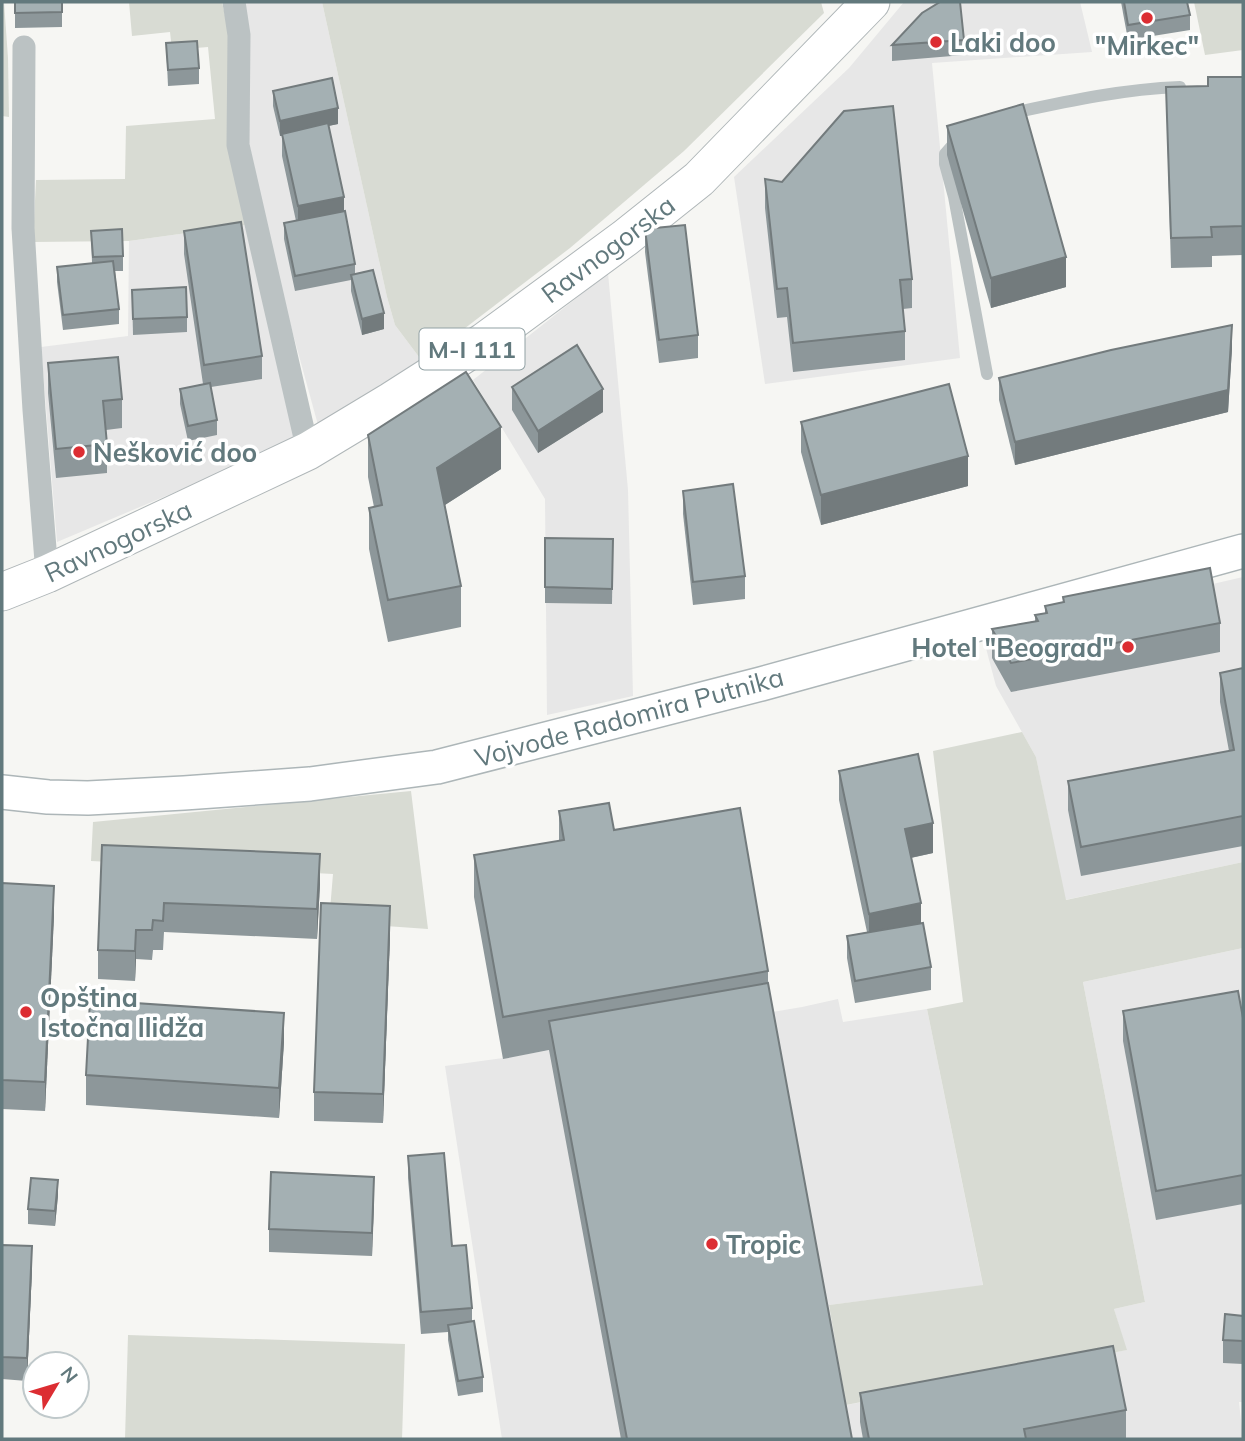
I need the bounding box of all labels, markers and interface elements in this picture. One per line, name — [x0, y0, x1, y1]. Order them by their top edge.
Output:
marker: "Mirkec" — [1139, 10, 1155, 26]
place label: Laki doo — [950, 26, 1056, 59]
place label: "Mirkec" — [1095, 29, 1199, 62]
marker: Laki doo — [928, 34, 944, 50]
street label: Ravnogorska — [535, 188, 681, 310]
road number: M-I 111 — [420, 328, 524, 370]
place label: Nešković doo — [93, 436, 257, 469]
marker: Nešković doo — [71, 444, 87, 460]
street label: Ravnogorska — [39, 492, 197, 590]
place label: Hotel "Beograd" — [911, 631, 1114, 664]
marker: Hotel "Beograd" — [1120, 639, 1136, 655]
street label: Vojvode Radomira Putnika — [471, 660, 787, 774]
place label: Opština Istočna Ilidža — [40, 981, 204, 1044]
marker: Opština Istočna Ilidža — [18, 1004, 34, 1020]
place label: Tropic — [726, 1228, 801, 1261]
marker: Tropic — [704, 1236, 720, 1252]
north arrow — [21, 1350, 91, 1420]
text: N — [56, 1361, 83, 1388]

